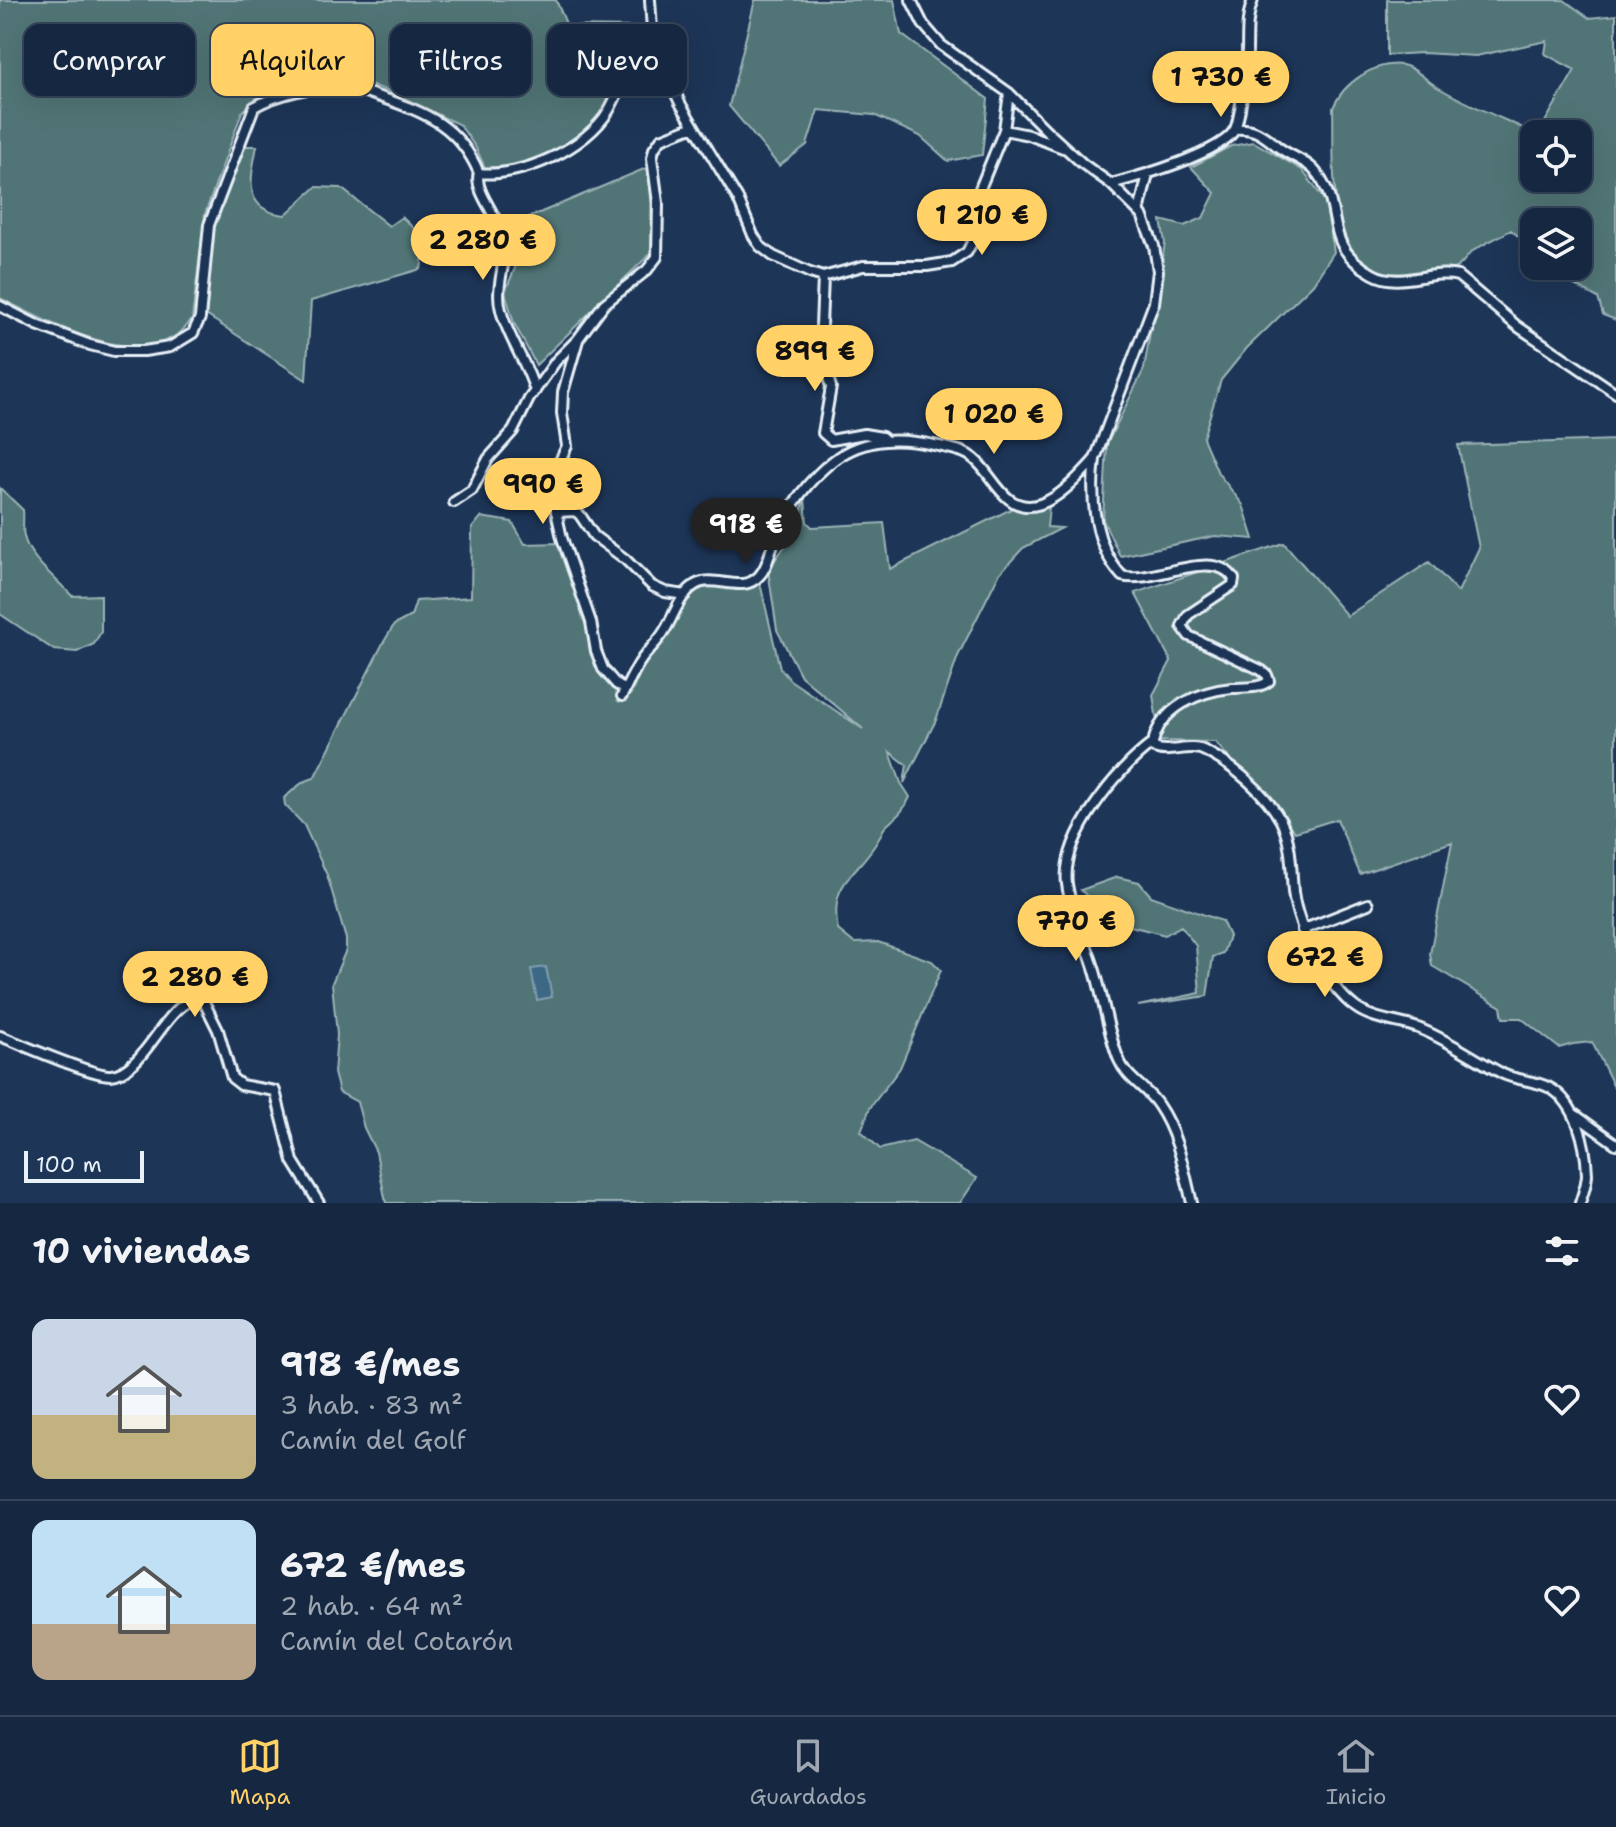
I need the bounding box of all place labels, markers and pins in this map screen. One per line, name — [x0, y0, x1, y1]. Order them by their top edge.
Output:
pin: 1 730 € — [1147, 51, 1295, 119]
pin: 1 210 € — [908, 189, 1056, 257]
pin: 2 280 € — [409, 214, 557, 282]
pin: 899 € — [759, 325, 871, 393]
pin: 1 020 € — [920, 388, 1068, 456]
pin: 990 € — [487, 458, 599, 526]
pin: 918 € — [690, 498, 802, 566]
pin: 770 € — [1020, 895, 1132, 963]
pin: 672 € — [1269, 931, 1381, 999]
pin: 2 280 € — [121, 951, 269, 1019]

